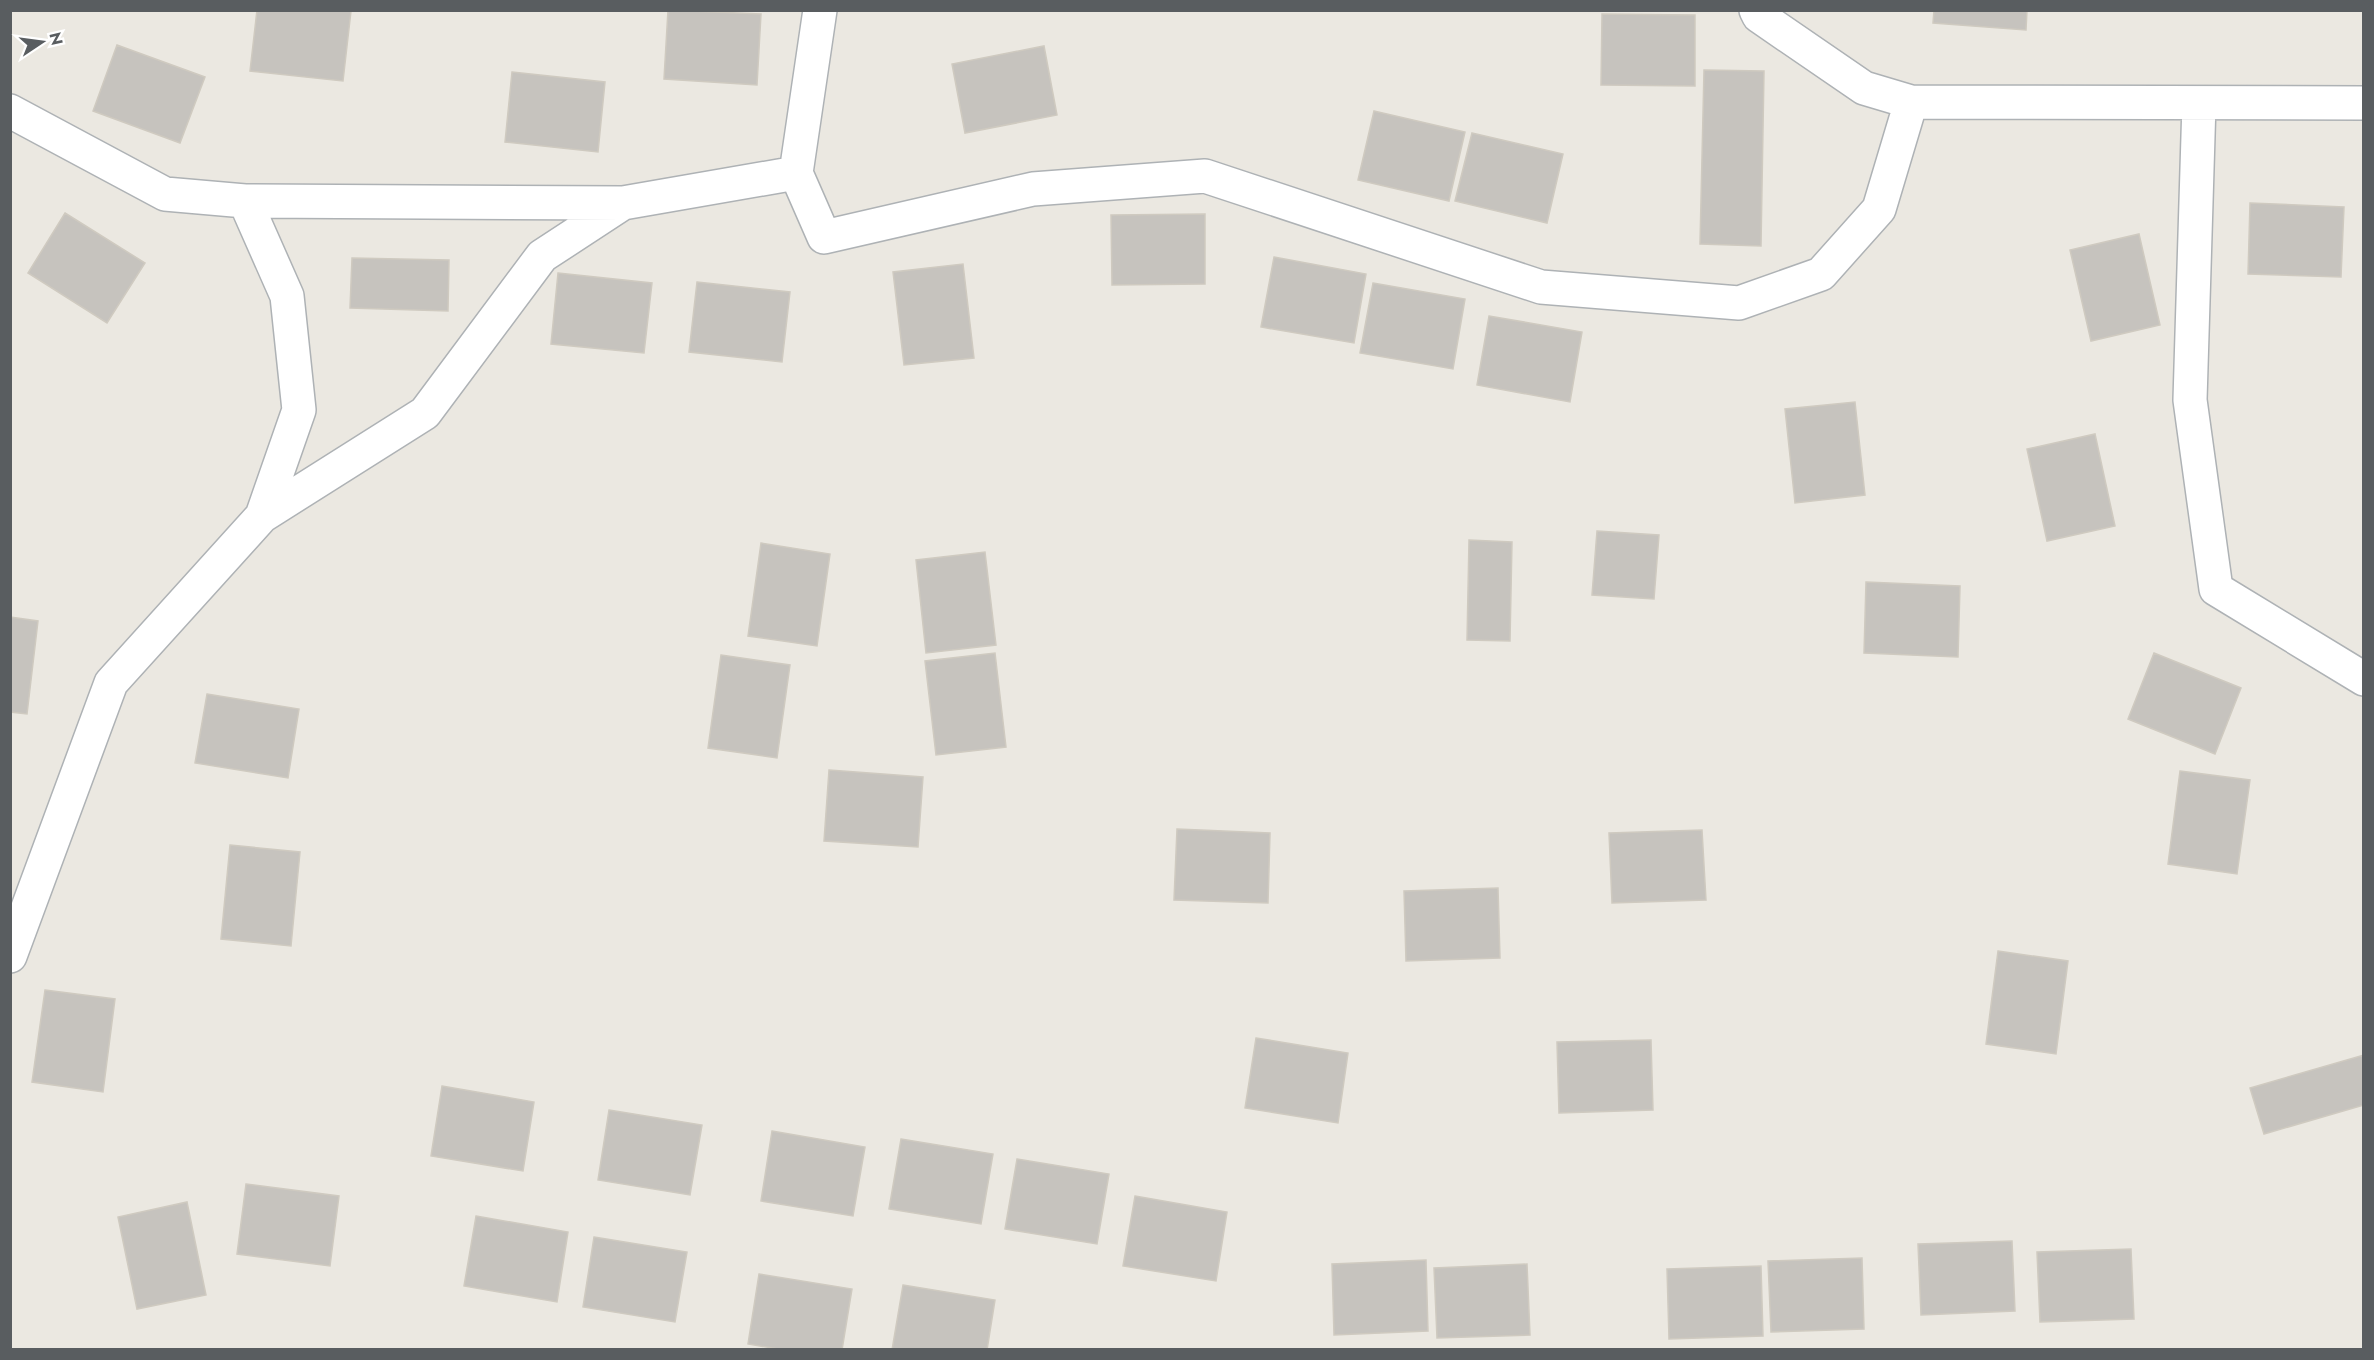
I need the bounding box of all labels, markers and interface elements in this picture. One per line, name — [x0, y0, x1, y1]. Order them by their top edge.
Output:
north arrow — [12, 12, 72, 72]
text: N — [43, 30, 69, 48]

